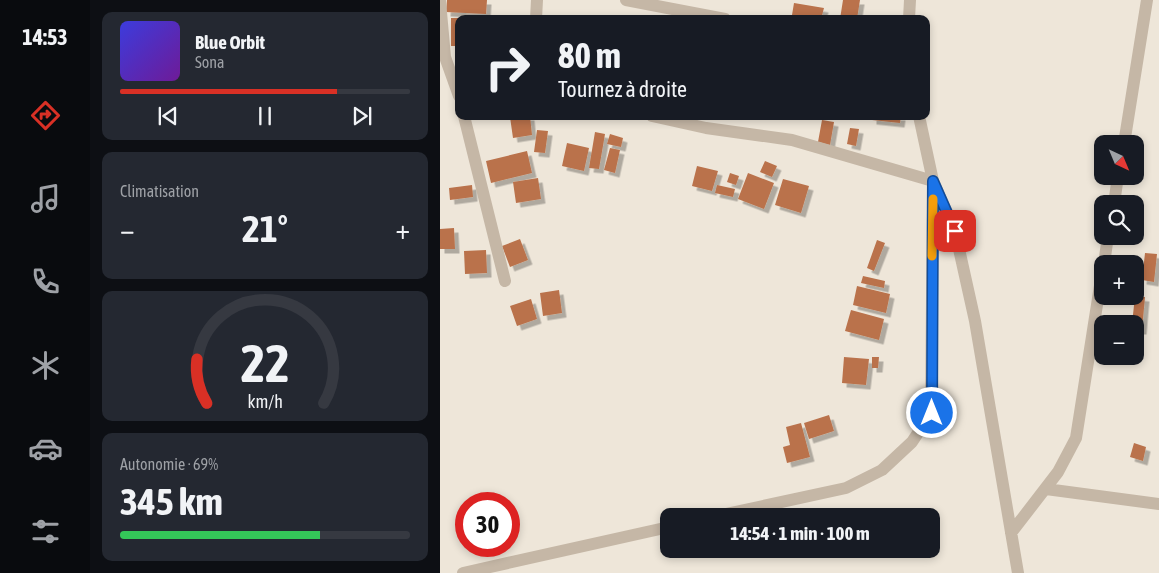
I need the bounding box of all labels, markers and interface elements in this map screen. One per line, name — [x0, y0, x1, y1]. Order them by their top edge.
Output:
text: 14:53 — [22, 24, 68, 50]
text: Blue Orbit — [195, 31, 265, 53]
icon: right — [475, 35, 540, 100]
text: 80 m — [558, 35, 621, 75]
text: Sona — [195, 53, 224, 71]
text: Tournez à droite — [558, 76, 687, 102]
icon: directions — [28, 98, 63, 133]
icon: previous — [154, 102, 182, 130]
icon: pause — [251, 102, 279, 130]
icon: next — [348, 102, 376, 130]
north arrow — [1094, 135, 1144, 185]
map controls — [1094, 135, 1144, 365]
icon: music — [28, 181, 63, 216]
text: Climatisation — [120, 182, 199, 200]
button: search — [1094, 195, 1144, 245]
text: 21° — [242, 207, 288, 250]
pin — [934, 210, 976, 252]
text: − — [120, 213, 135, 245]
text: + — [395, 213, 410, 245]
icon: arrive — [941, 217, 969, 245]
button: + — [1094, 255, 1144, 305]
icon: phone — [28, 264, 63, 299]
button: − — [1094, 315, 1144, 365]
text: 22 — [241, 333, 289, 393]
icon: climate — [28, 348, 63, 383]
position arrow — [905, 386, 957, 438]
text: km/h — [247, 391, 283, 412]
icon: car — [28, 431, 63, 466]
text: Autonomie · 69% — [120, 455, 218, 473]
text: 345 km — [120, 480, 223, 523]
speed limit sign: 30 — [455, 492, 520, 557]
icon: filters — [28, 514, 63, 549]
text: 14:54 · 1 min · 100 m — [730, 522, 870, 544]

